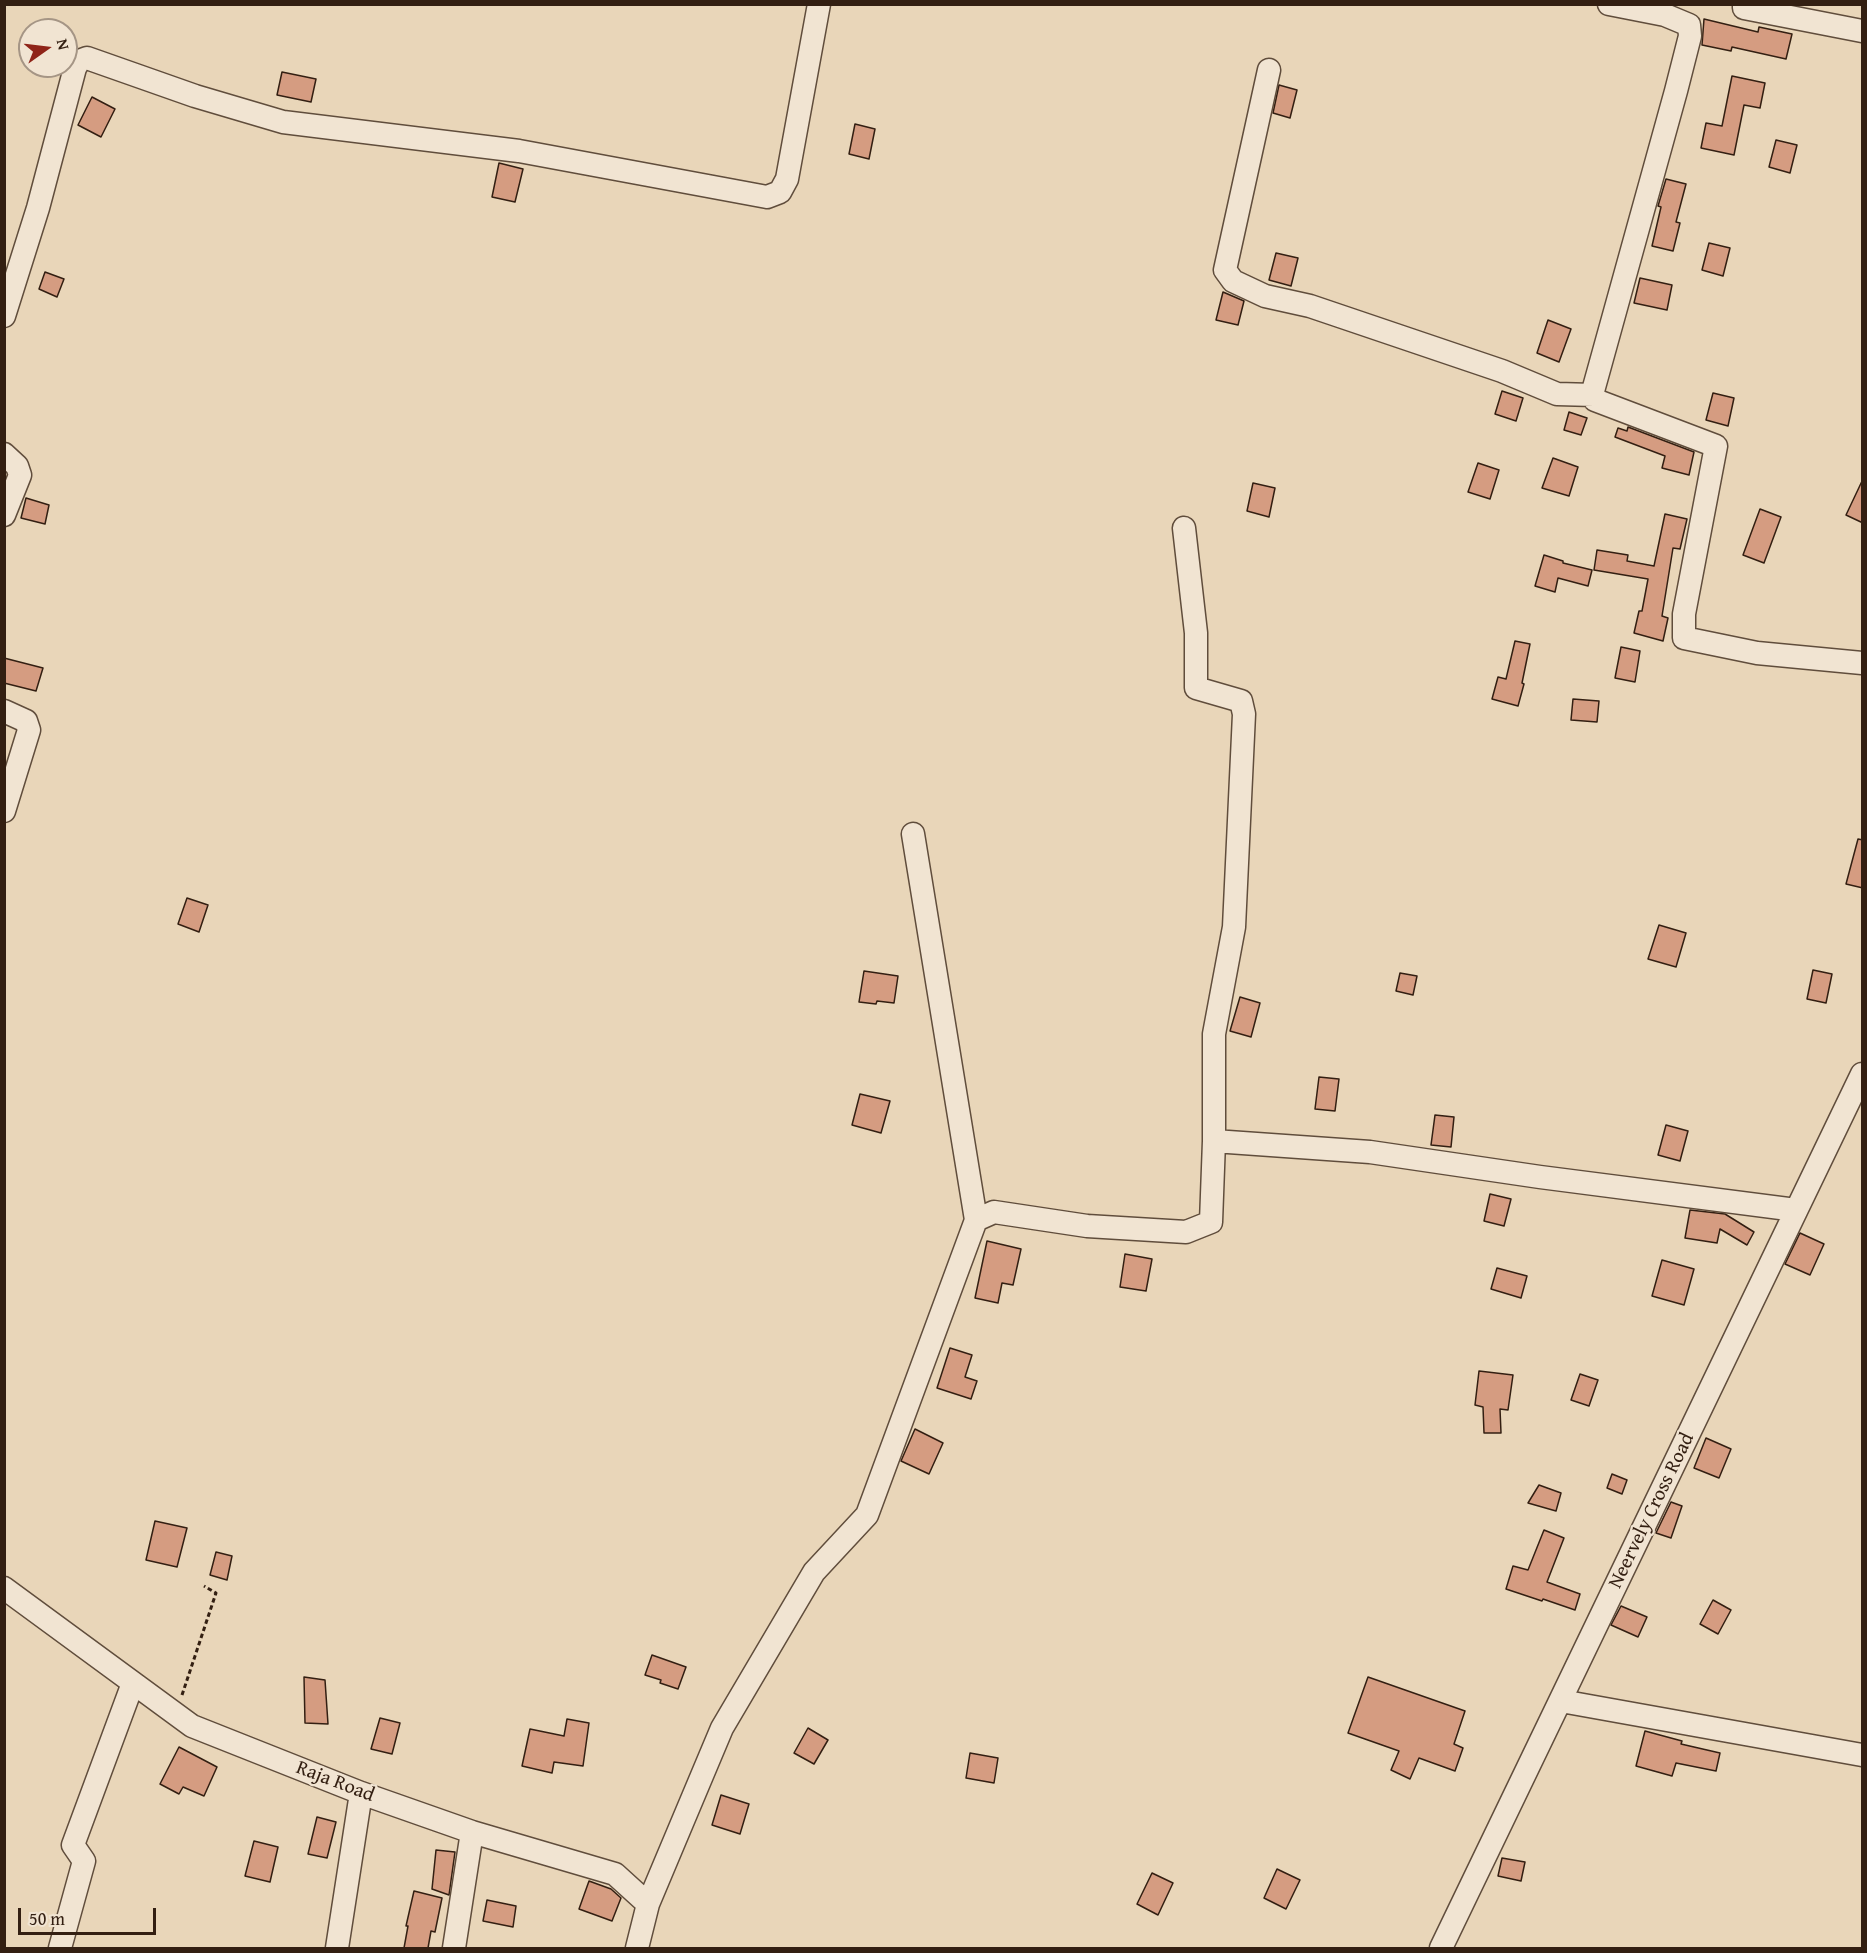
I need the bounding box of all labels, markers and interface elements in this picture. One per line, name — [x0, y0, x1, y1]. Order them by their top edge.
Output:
north arrow — [18, 18, 78, 78]
text: N — [51, 36, 76, 52]
street label: Neervely Cross Road — [1604, 1429, 1700, 1593]
street label: Raja Road — [292, 1756, 378, 1808]
scale bar — [21, 1896, 159, 1934]
text: 50 m — [29, 1905, 65, 1932]

